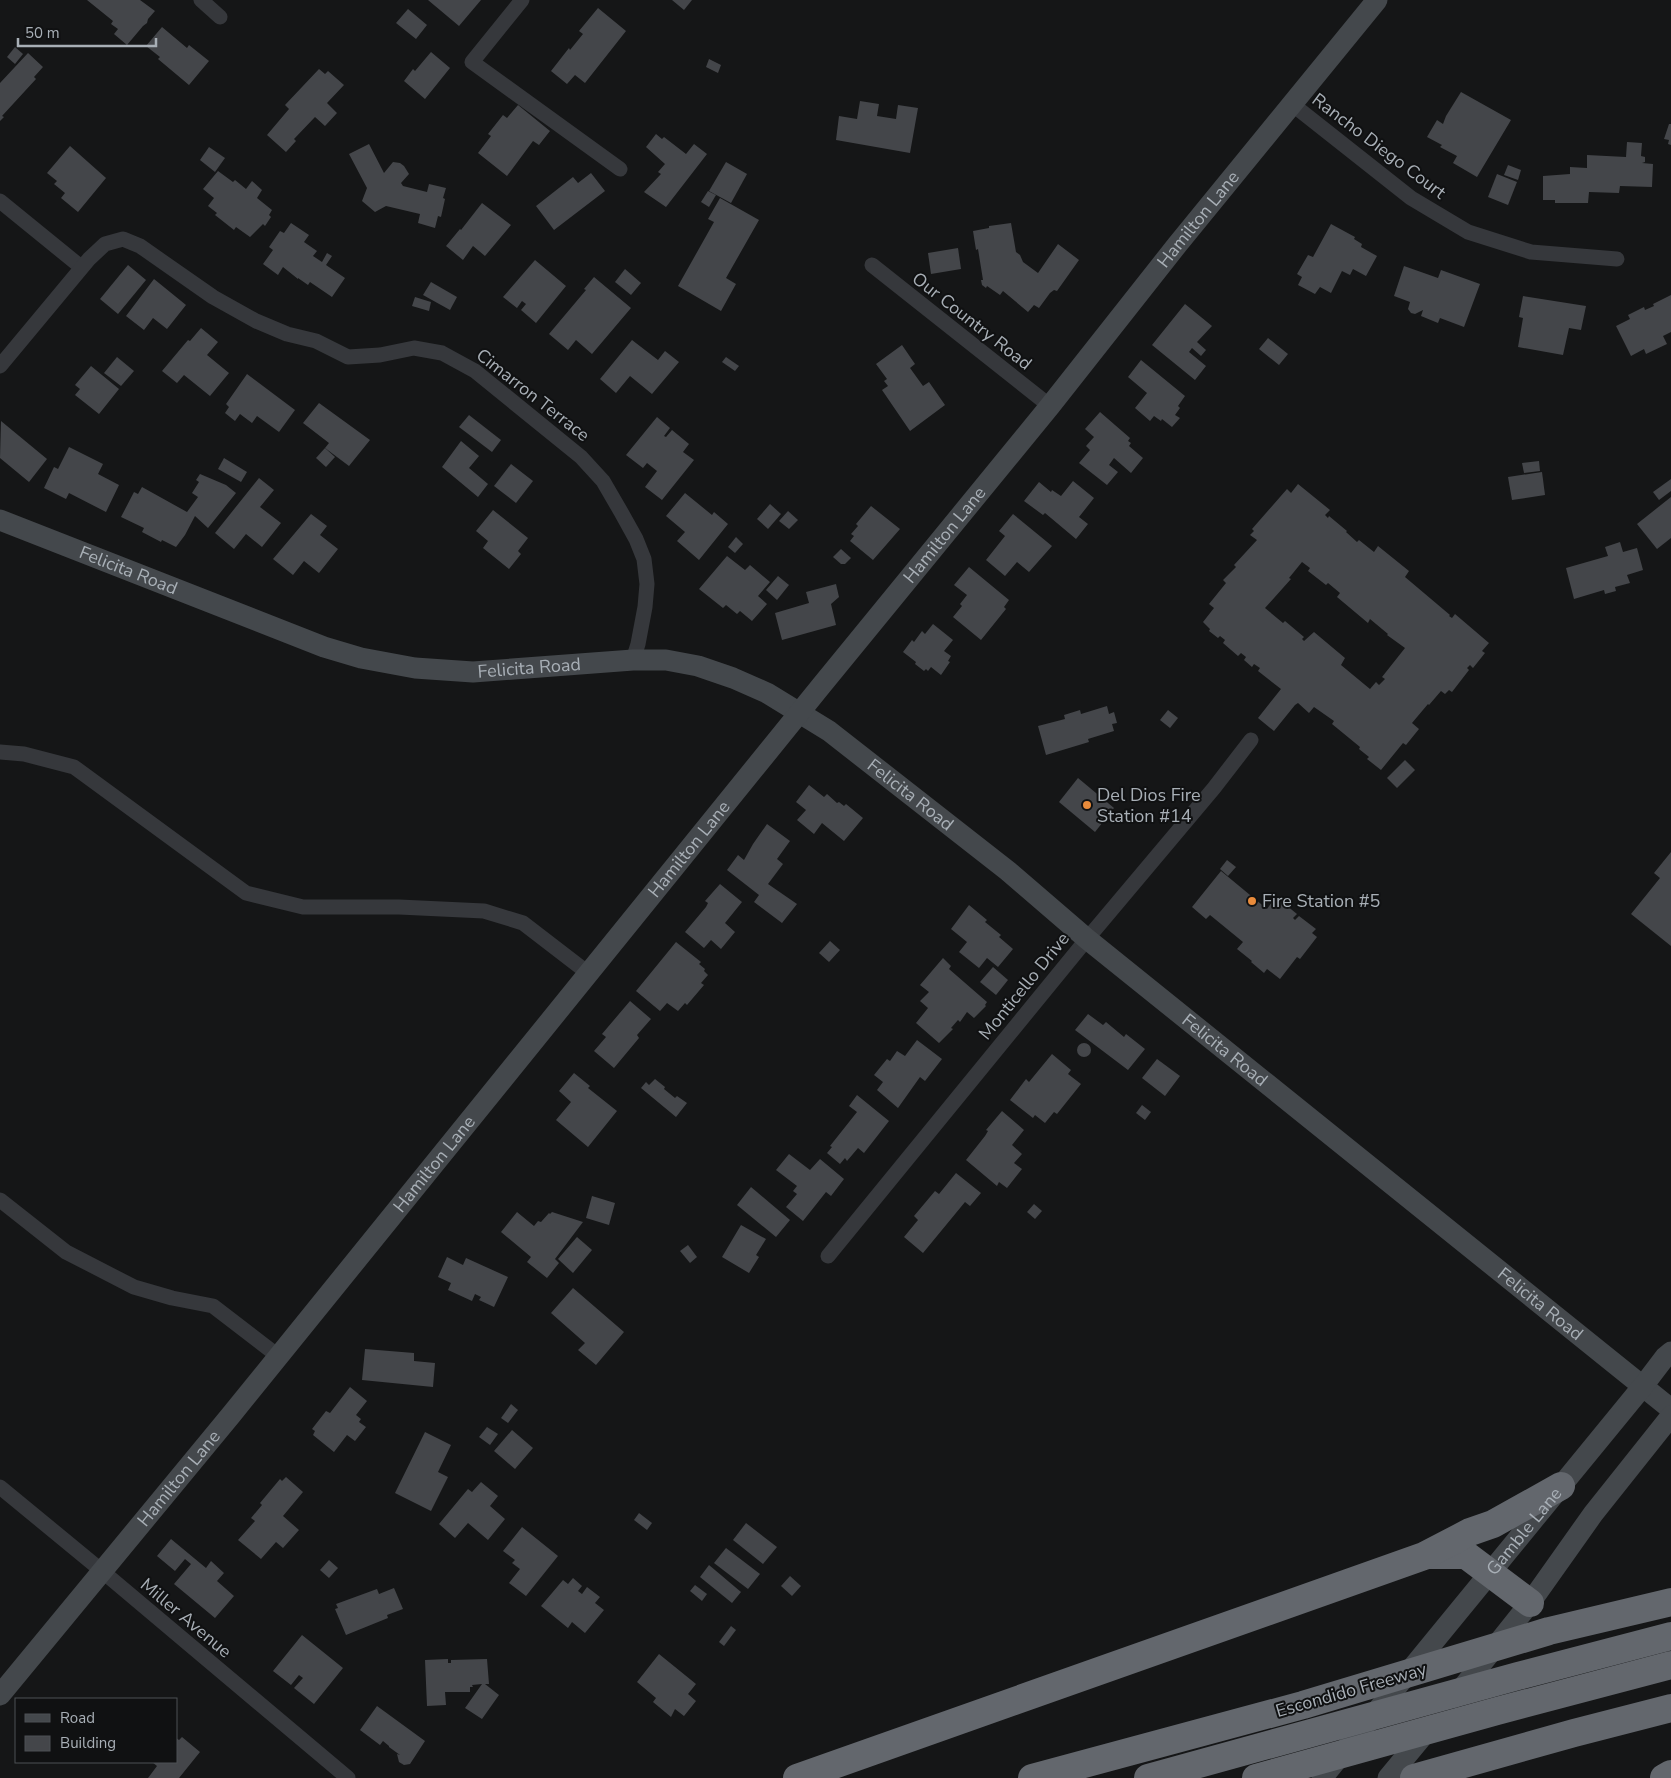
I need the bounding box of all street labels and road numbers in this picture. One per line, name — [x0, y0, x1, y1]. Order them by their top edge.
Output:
street label: Rancho Diego Court — [1307, 88, 1451, 205]
street label: Hamilton Lane — [1152, 166, 1245, 273]
street label: Our Country Road — [907, 267, 1037, 375]
street label: Cimarron Terrace — [471, 343, 595, 447]
street label: Hamilton Lane — [898, 482, 991, 588]
street label: Felicita Road — [76, 540, 181, 600]
street label: Felicita Road — [477, 652, 582, 684]
street label: Felicita Road — [862, 753, 959, 836]
street label: Hamilton Lane — [642, 796, 736, 903]
street label: Monticello Drive — [973, 927, 1075, 1045]
street label: Felicita Road — [1177, 1008, 1273, 1092]
street label: Hamilton Lane — [388, 1110, 481, 1217]
street label: Felicita Road — [1493, 1262, 1588, 1346]
street label: Hamilton Lane — [132, 1425, 226, 1532]
street label: Gamble Lane — [1481, 1482, 1567, 1580]
street label: Miller Avenue — [135, 1573, 237, 1663]
street label: Escondido Freeway — [1273, 1657, 1430, 1723]

